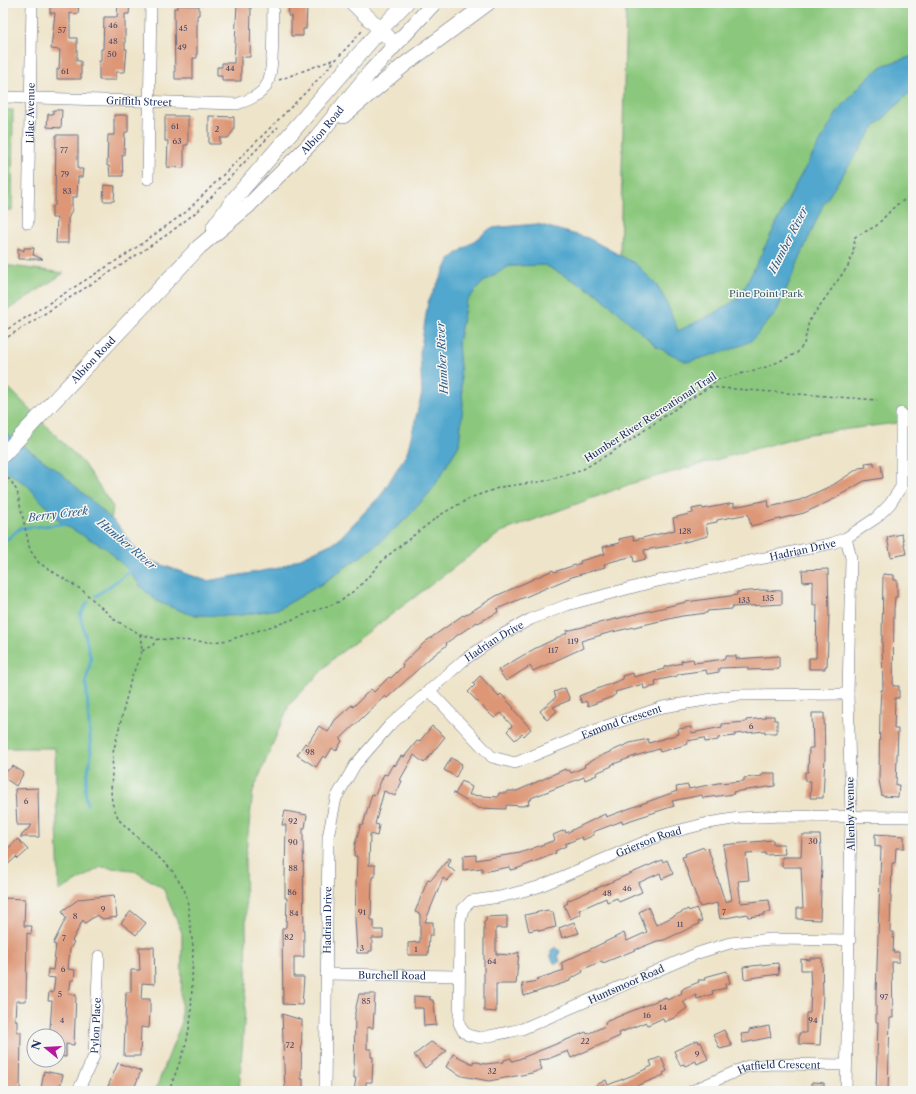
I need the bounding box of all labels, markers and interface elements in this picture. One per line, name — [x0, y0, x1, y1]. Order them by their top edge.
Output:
house number: 46 — [108, 20, 118, 30]
house number: 45 — [179, 23, 187, 33]
house number: 57 — [58, 25, 66, 35]
house number: 48 — [108, 36, 118, 46]
house number: 49 — [177, 42, 187, 52]
house number: 50 — [107, 49, 117, 59]
house number: 44 — [225, 63, 235, 73]
house number: 61 — [61, 66, 70, 76]
street label: Lilac Avenue — [23, 82, 38, 144]
street label: Griffith Street — [106, 94, 172, 109]
street label: Albion Road — [297, 103, 347, 157]
house number: 61 — [171, 121, 180, 131]
house number: 2 — [215, 124, 220, 134]
house number: 63 — [172, 136, 182, 146]
house number: 77 — [60, 145, 68, 155]
house number: 79 — [61, 169, 70, 179]
house number: 83 — [62, 186, 72, 196]
water label: Humber River — [765, 204, 811, 276]
park label: Pine Point Park — [729, 287, 804, 300]
water label: Humber River — [433, 320, 451, 396]
street label: Albion Road — [67, 334, 118, 387]
street label: Humber River Recreational Trail — [582, 370, 719, 465]
water label: Berry Creek — [26, 503, 89, 525]
water label: Humber River — [94, 515, 160, 573]
house number: 128 — [679, 526, 692, 536]
street label: Hadrian Drive — [768, 536, 837, 564]
house number: 135 — [762, 593, 774, 603]
house number: 133 — [738, 595, 750, 605]
street label: Hadrian Drive — [462, 618, 526, 665]
house number: 119 — [567, 636, 579, 646]
house number: 117 — [548, 645, 558, 655]
street label: Esmond Crescent — [580, 702, 664, 742]
house number: 6 — [749, 721, 754, 731]
house number: 98 — [305, 747, 315, 757]
street label: Allenby Avenue — [843, 776, 858, 852]
house number: 6 — [24, 796, 29, 806]
house number: 92 — [288, 816, 298, 826]
street label: Grierson Road — [614, 824, 683, 860]
house number: 30 — [808, 836, 818, 846]
house number: 90 — [288, 837, 298, 847]
house number: 88 — [288, 863, 298, 873]
house number: 46 — [622, 883, 632, 893]
street label: Hadrian Drive — [321, 886, 334, 954]
house number: 86 — [287, 887, 297, 897]
house number: 48 — [602, 888, 612, 898]
house number: 9 — [101, 904, 106, 914]
house number: 91 — [358, 907, 367, 917]
house number: 7 — [722, 907, 726, 917]
house number: 84 — [289, 908, 299, 918]
house number: 8 — [73, 911, 78, 921]
house number: 11 — [677, 919, 684, 929]
house number: 82 — [284, 932, 294, 942]
house number: 7 — [62, 933, 66, 943]
house number: 3 — [360, 943, 364, 953]
house number: 1 — [414, 944, 418, 954]
house number: 64 — [487, 956, 497, 966]
street label: Huntsmoor Road — [586, 962, 666, 1007]
house number: 6 — [61, 964, 66, 974]
street label: Burchell Road — [358, 968, 426, 983]
house number: 5 — [58, 989, 62, 999]
house number: 97 — [880, 992, 888, 1002]
house number: 85 — [361, 996, 371, 1006]
street label: Pylon Place — [88, 997, 104, 1054]
house number: 14 — [659, 1002, 667, 1012]
house number: 16 — [643, 1010, 651, 1020]
house number: 4 — [60, 1015, 65, 1025]
house number: 94 — [808, 1015, 818, 1025]
north arrow — [26, 1028, 66, 1068]
house number: 22 — [580, 1036, 590, 1046]
text: N — [28, 1038, 45, 1052]
house number: 72 — [286, 1040, 295, 1050]
house number: 9 — [695, 1049, 700, 1059]
street label: Hatfield Crescent — [735, 1058, 821, 1077]
house number: 32 — [487, 1066, 497, 1076]

